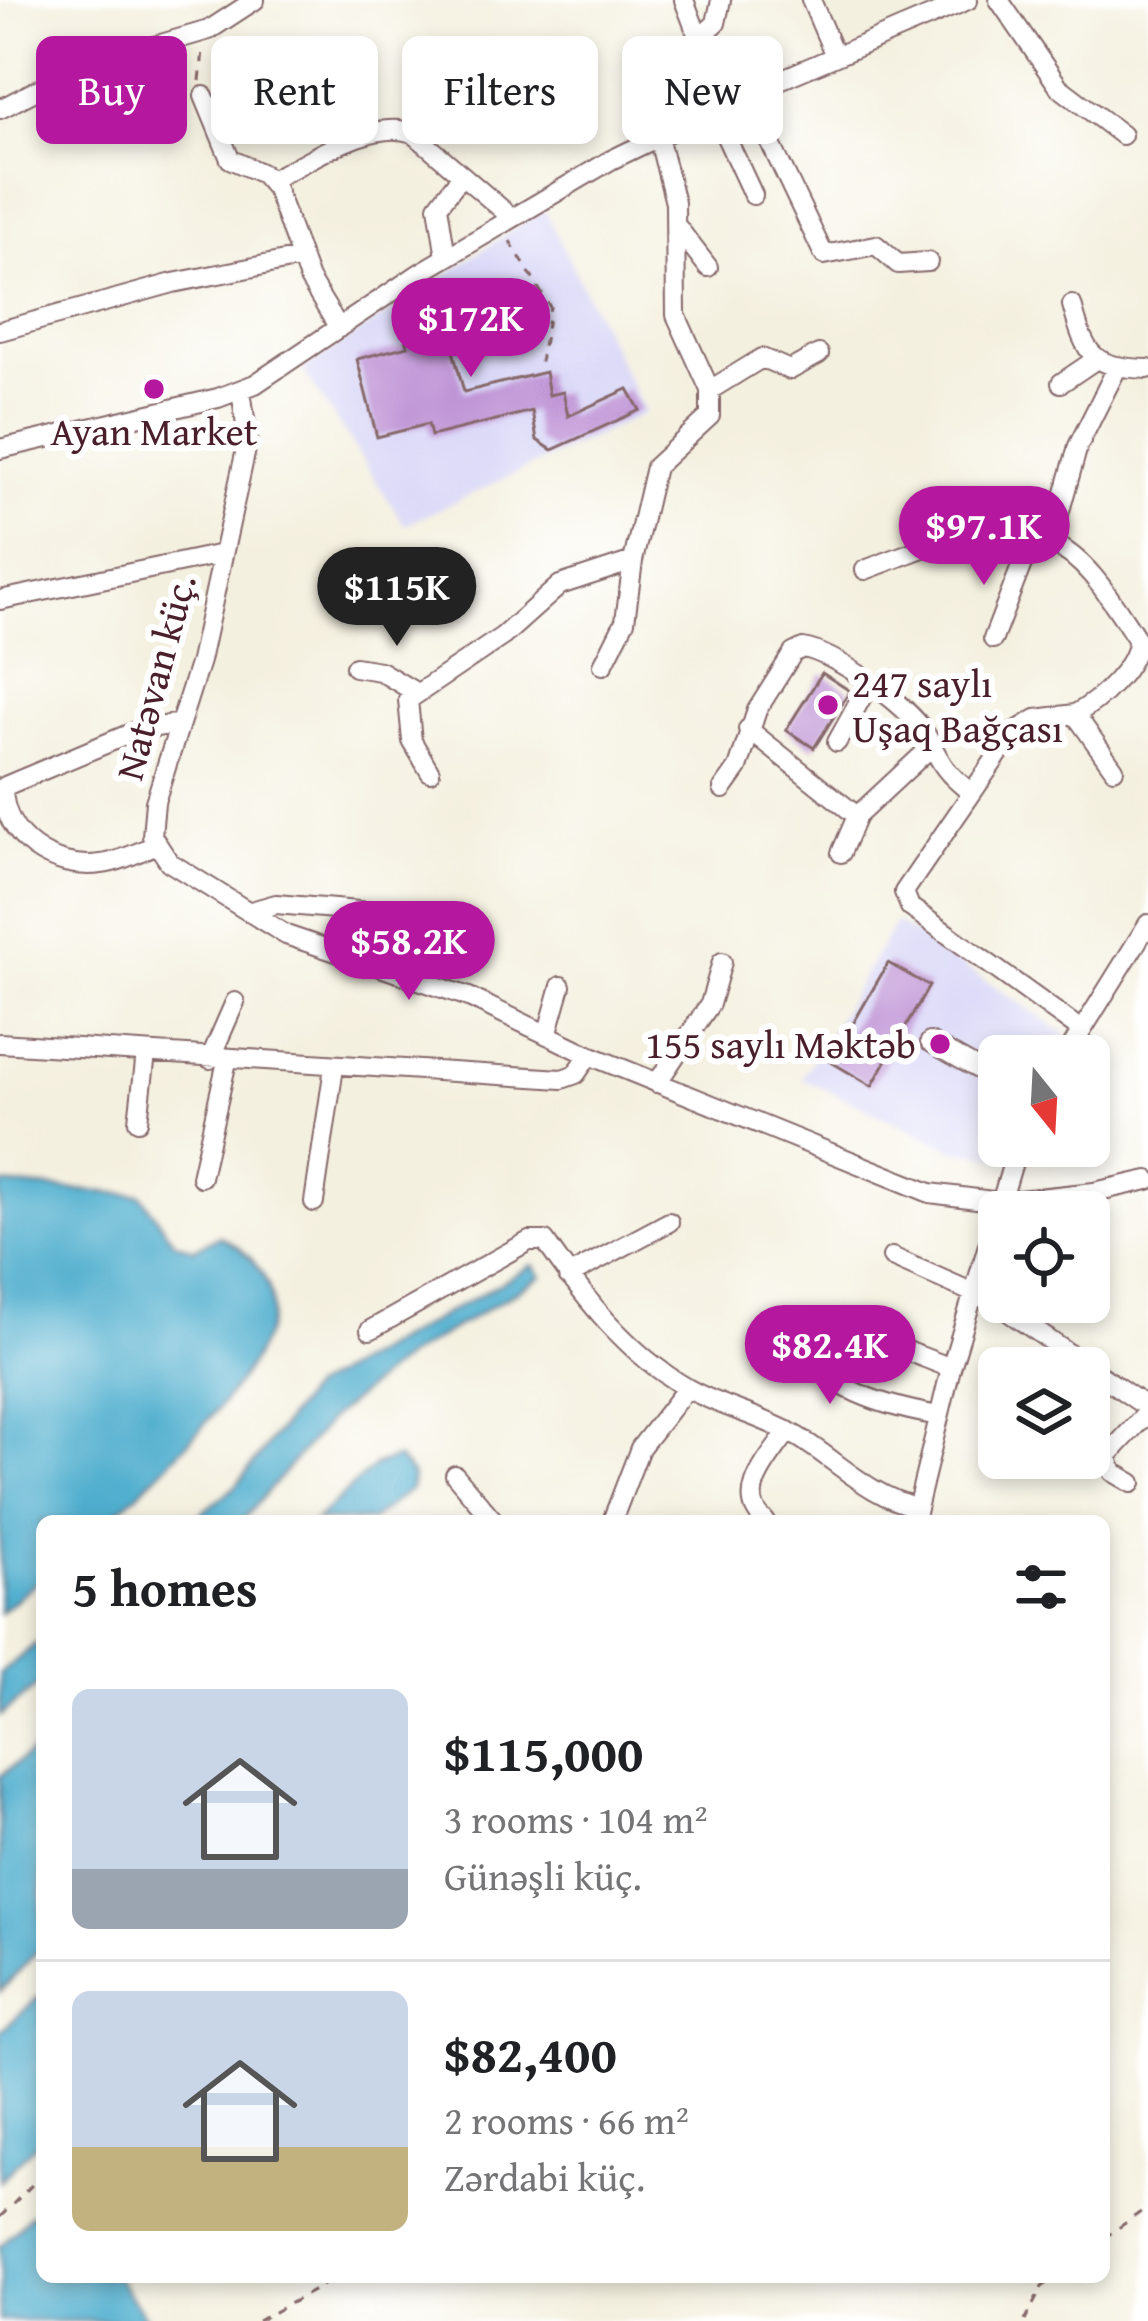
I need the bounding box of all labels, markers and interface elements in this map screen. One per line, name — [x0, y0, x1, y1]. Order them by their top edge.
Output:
chip: Buy — [36, 36, 187, 144]
chip: Rent — [211, 36, 378, 144]
chip: Filters — [402, 36, 598, 144]
chip: New — [622, 36, 783, 144]
pin: $172K — [387, 278, 555, 380]
text: $172K — [418, 288, 524, 345]
marker: Ayan Market — [141, 376, 167, 402]
place label: Ayan Market — [50, 402, 258, 459]
pin: $97.1K — [886, 486, 1082, 588]
text: $97.1K — [926, 496, 1042, 553]
pin: $115K — [313, 547, 481, 649]
text: $115K — [344, 557, 450, 614]
street label: Natəvan küç. — [100, 568, 209, 786]
place label: 247 saylı Uşaq Bağçası — [852, 654, 1063, 756]
marker: 247 saylı Uşaq Bağçası — [815, 692, 841, 718]
pin: $58.2K — [311, 901, 507, 1003]
text: $58.2K — [351, 911, 467, 968]
place label: 155 saylı Məktəb — [645, 1015, 916, 1072]
marker: 155 saylı Məktəb — [927, 1031, 953, 1057]
north arrow — [978, 1035, 1110, 1167]
map controls — [978, 1035, 1110, 1479]
button: locate — [978, 1191, 1110, 1323]
pin: $82.4K — [732, 1305, 928, 1407]
text: $82.4K — [772, 1315, 888, 1372]
button: layers — [978, 1347, 1110, 1479]
text: 5 homes — [72, 1550, 258, 1625]
icon: filters — [1008, 1554, 1074, 1620]
text: $115,000 — [444, 1715, 643, 1790]
icon: home — [168, 1737, 312, 1881]
text: 3 rooms · 104 m² — [444, 1790, 708, 1847]
text: Günəşli küç. — [444, 1847, 642, 1904]
text: $82,400 — [444, 2016, 617, 2091]
icon: home — [168, 2039, 312, 2183]
text: 2 rooms · 66 m² — [444, 2091, 689, 2148]
text: Zərdabi küç. — [444, 2148, 645, 2205]

